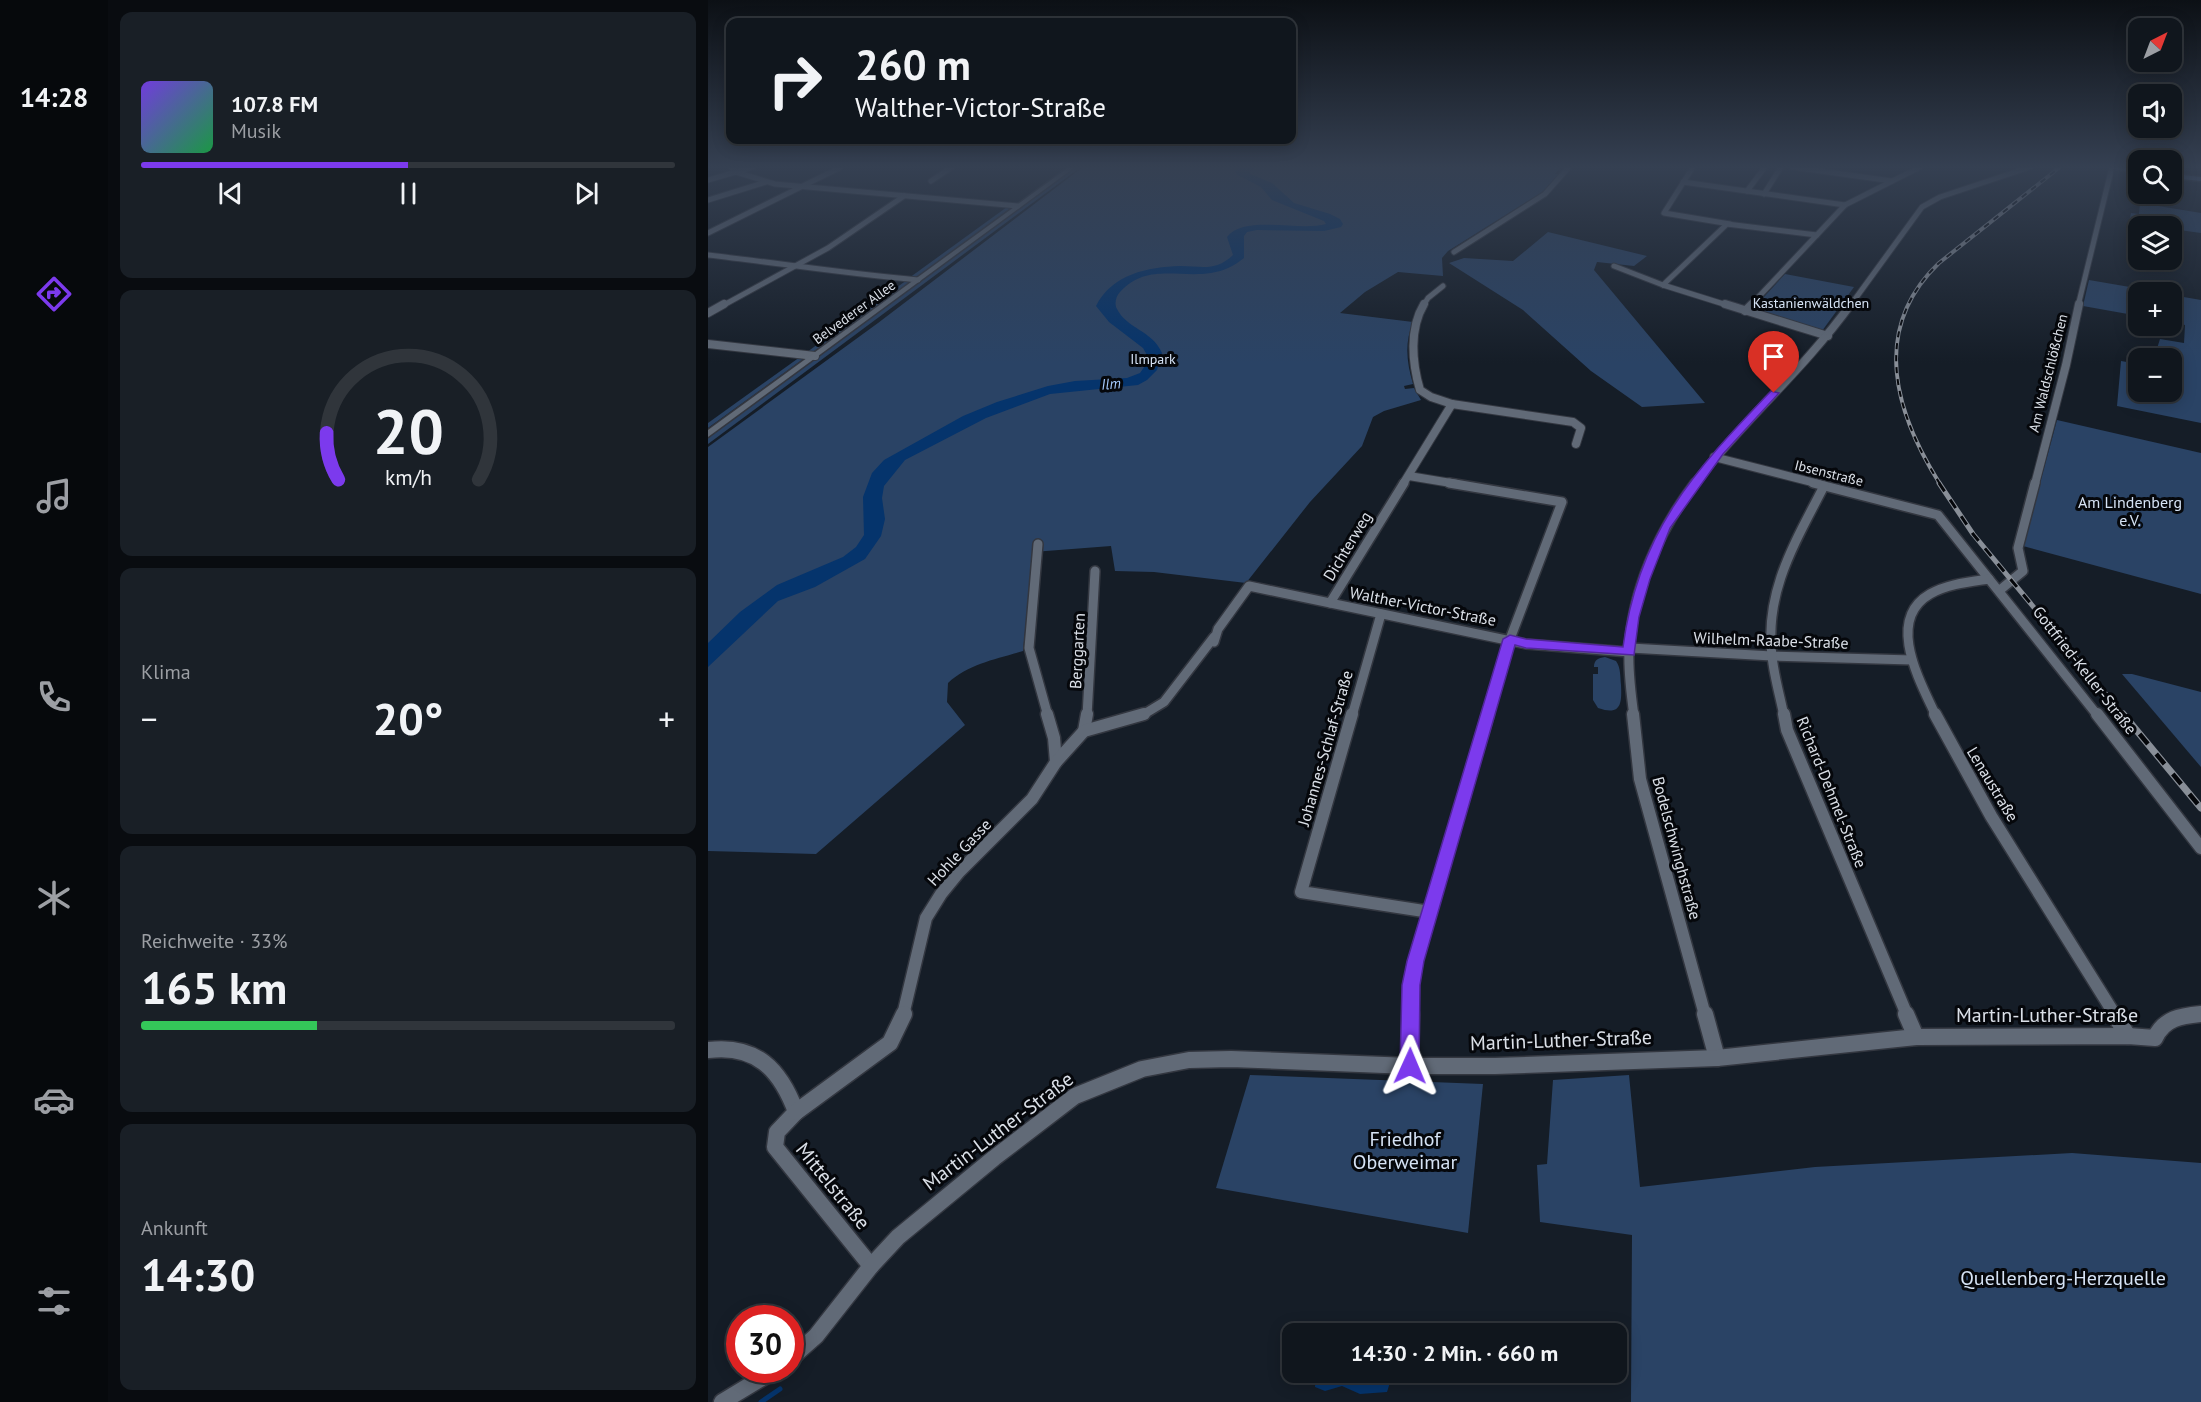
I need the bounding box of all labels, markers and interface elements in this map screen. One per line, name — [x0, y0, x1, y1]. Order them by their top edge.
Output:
north arrow — [2128, 18, 2182, 72]
map controls — [2128, 18, 2182, 402]
text: 260 m — [855, 37, 971, 92]
icon: right — [756, 42, 834, 120]
text: 14:28 — [20, 80, 88, 114]
button: sound — [2128, 84, 2182, 138]
text: 107.8 FM — [231, 90, 318, 118]
text: Walther-Victor-Straße — [855, 90, 1106, 124]
text: Musik — [231, 118, 281, 144]
button: search — [2128, 150, 2182, 204]
icon: previous — [214, 177, 247, 210]
icon: pause — [392, 177, 425, 210]
icon: next — [570, 177, 603, 210]
button: layers — [2128, 216, 2182, 270]
icon: directions — [33, 273, 75, 315]
street label: Belvederer Allee — [809, 276, 899, 348]
button: + — [2128, 282, 2182, 336]
park label: Kastanienwäldchen — [1753, 294, 1869, 312]
street label: Am Waldschlößchen — [2025, 312, 2071, 434]
pin — [1748, 331, 1799, 393]
icon: arrive — [1757, 340, 1790, 373]
button: − — [2128, 348, 2182, 402]
park label: Ilmpark — [1130, 350, 1176, 368]
water label: Ilm — [1100, 373, 1121, 394]
text: 20 — [373, 390, 443, 471]
street label: Ibsenstraße — [1793, 456, 1865, 490]
text: km/h — [384, 463, 431, 491]
icon: music — [33, 475, 75, 517]
park label: Am Lindenberg e.V. — [2078, 492, 2182, 530]
street label: Dichterweg — [1318, 508, 1376, 584]
street label: Walther-Victor-Straße — [1348, 582, 1498, 630]
street label: Gottfried-Keller-Straße — [2029, 602, 2141, 738]
street label: Berggarten — [1065, 612, 1089, 690]
street label: Wilhelm-Raabe-Straße — [1693, 627, 1849, 653]
text: Klima — [141, 659, 191, 685]
street label: Johannes-Schlaf-Straße — [1293, 668, 1357, 829]
icon: phone — [33, 676, 75, 718]
text: 20° — [373, 689, 443, 747]
text: − — [141, 697, 158, 740]
text: + — [658, 697, 675, 740]
street label: Richard-Dehmel-Straße — [1793, 713, 1871, 871]
street label: Lenaustraße — [1963, 743, 2023, 825]
street label: Bodelschwinghstraße — [1648, 774, 1706, 922]
street label: Hohle Gasse — [923, 814, 995, 890]
icon: climate — [33, 877, 75, 919]
text: Reichweite · 33% — [141, 928, 287, 954]
text: 165 km — [141, 958, 287, 1016]
street label: Martin-Luther-Straße — [1956, 1002, 2138, 1028]
street label: Martin-Luther-Straße — [1470, 1024, 1652, 1056]
position arrow — [1378, 1034, 1442, 1098]
street label: Martin-Luther-Straße — [917, 1066, 1079, 1196]
icon: car — [33, 1079, 75, 1121]
park label: Friedhof Oberweimar — [1353, 1126, 1457, 1175]
street label: Mittelstraße — [790, 1137, 876, 1235]
text: Ankunft — [141, 1215, 208, 1241]
text: 14:30 — [141, 1245, 255, 1303]
park label: Quellenberg-Herzquelle — [1960, 1265, 2166, 1291]
icon: filters — [33, 1280, 75, 1322]
speed limit sign: 30 — [726, 1305, 804, 1383]
text: 14:30 · 2 Min. · 660 m — [1351, 1339, 1558, 1367]

